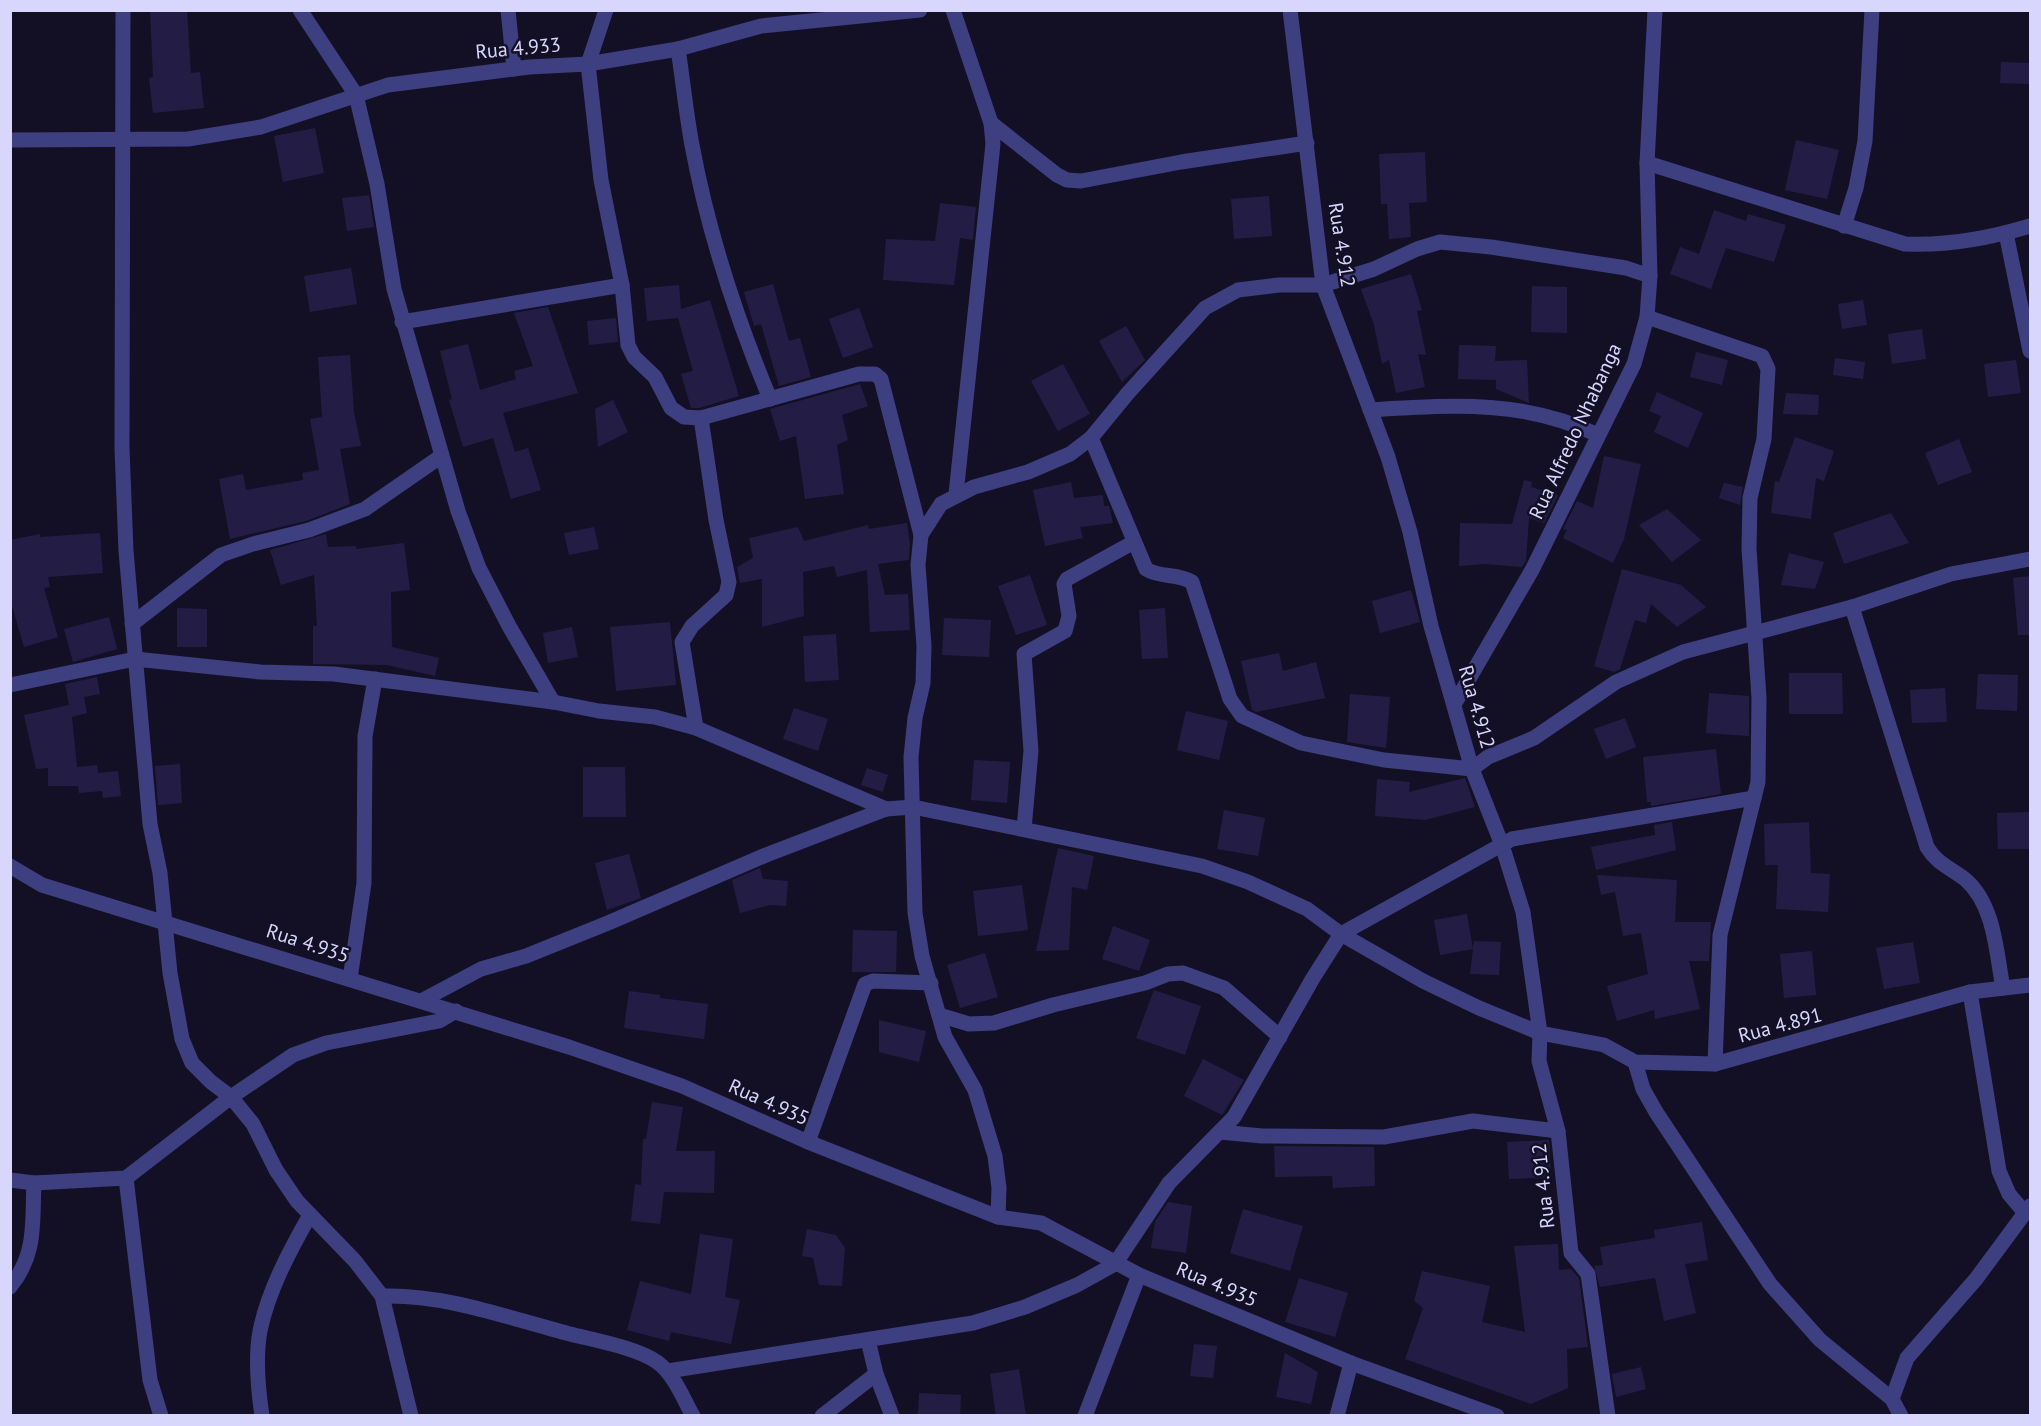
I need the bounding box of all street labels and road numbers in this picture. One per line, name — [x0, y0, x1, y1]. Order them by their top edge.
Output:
street label: Rua 4.933 — [474, 31, 562, 65]
street label: Rua 4.912 — [1322, 201, 1362, 289]
street label: Rua Alfredo Nhabanga — [1523, 339, 1627, 523]
street label: Rua 4.912 — [1453, 662, 1501, 752]
street label: Rua 4.935 — [263, 917, 353, 969]
street label: Rua 4.891 — [1735, 1001, 1825, 1049]
street label: Rua 4.935 — [725, 1073, 813, 1131]
street label: Rua 4.912 — [1526, 1142, 1560, 1230]
street label: Rua 4.935 — [1173, 1255, 1261, 1313]

